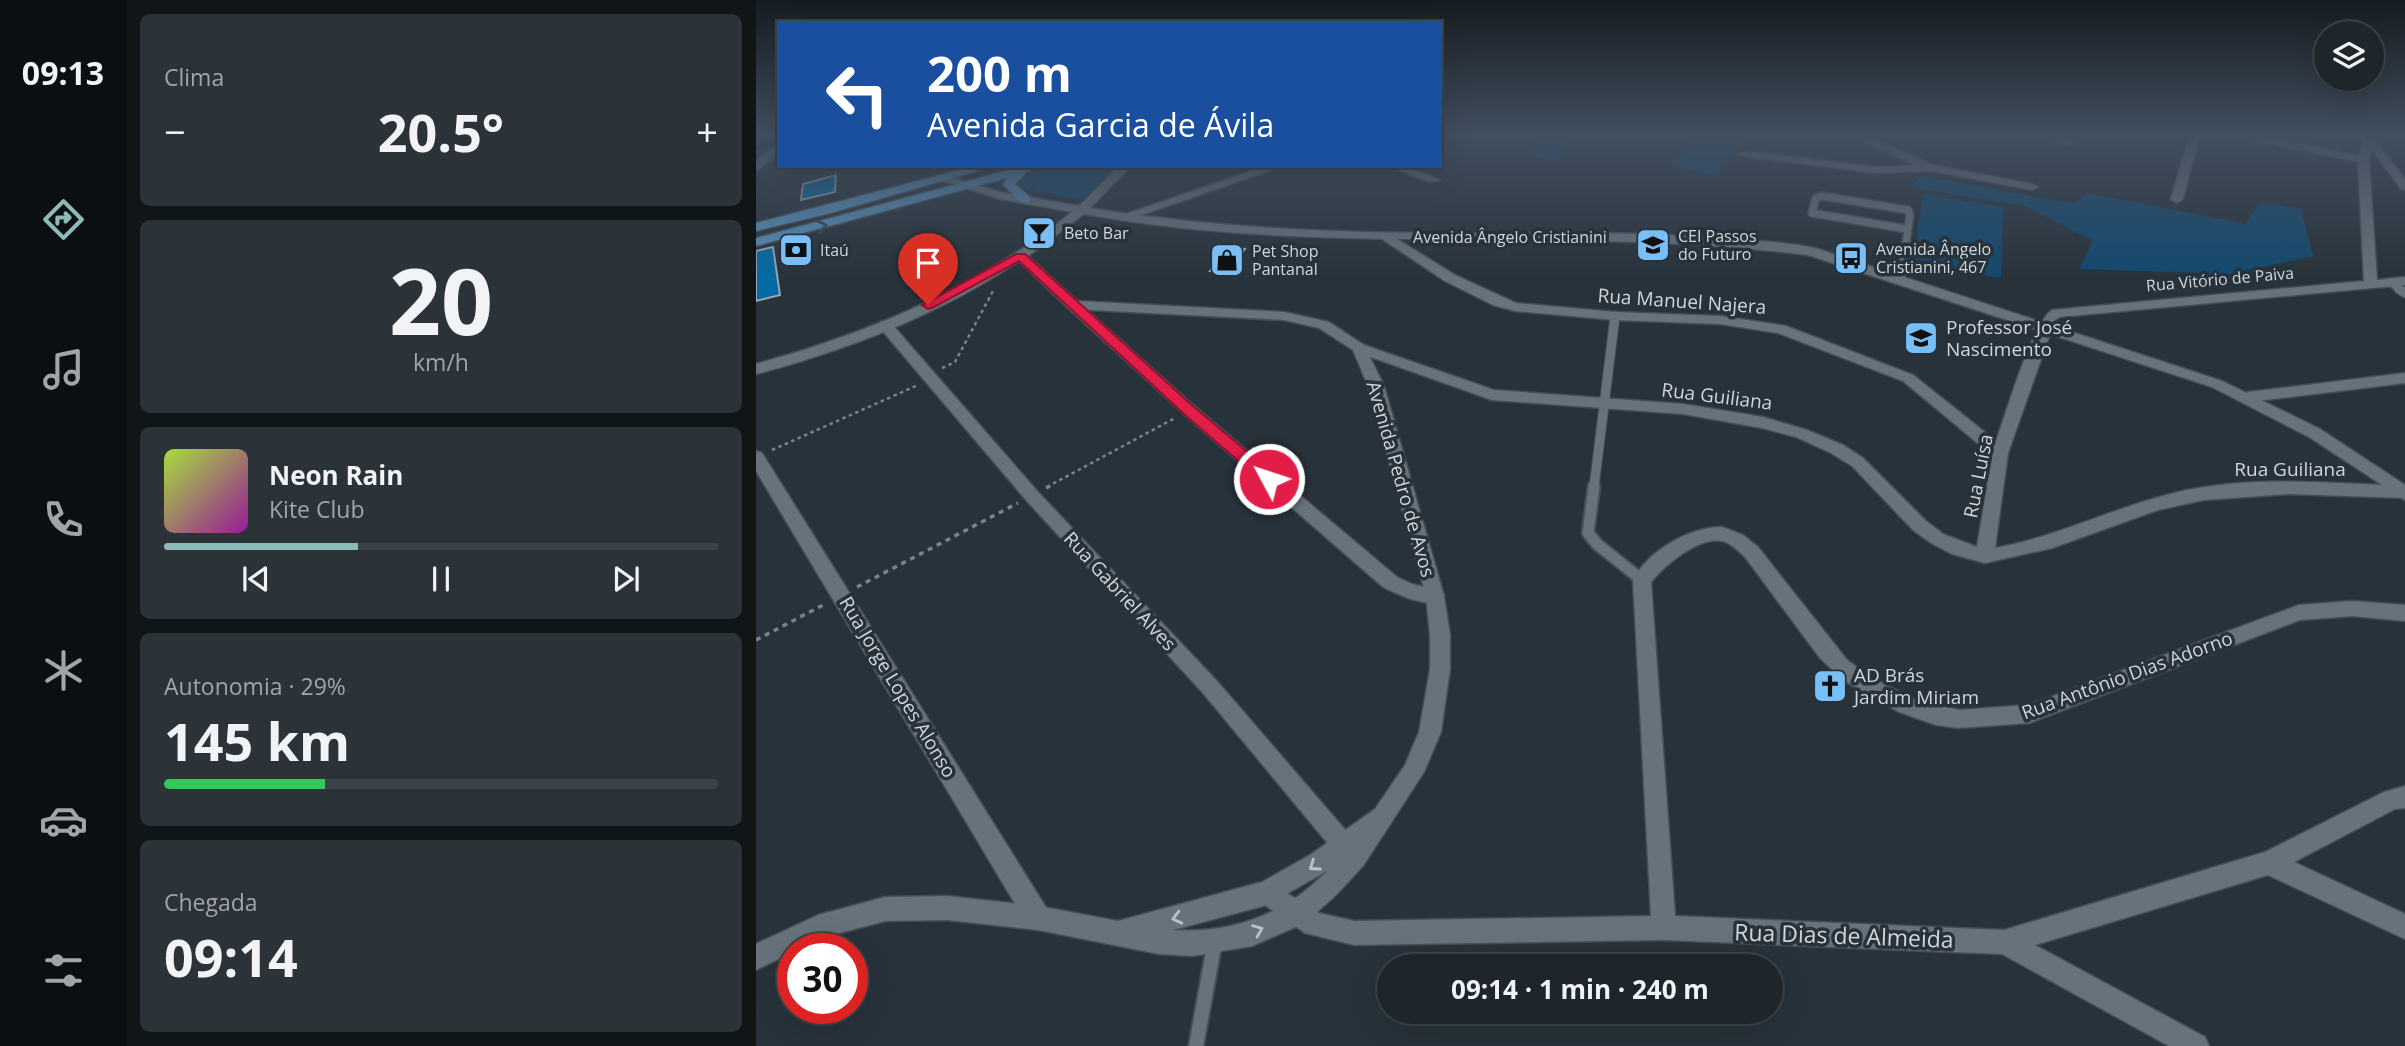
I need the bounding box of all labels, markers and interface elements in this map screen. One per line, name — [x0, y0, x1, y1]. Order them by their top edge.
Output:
map controls — [2314, 21, 2384, 91]
button: layers — [2314, 21, 2384, 91]
text: 200 m — [927, 40, 1072, 106]
icon: left — [812, 49, 903, 140]
text: 09:13 — [22, 51, 104, 94]
text: Clima — [164, 61, 224, 93]
text: 20.5° — [378, 96, 504, 167]
text: Avenida Garcia de Ávila — [927, 103, 1274, 146]
text: − — [164, 105, 186, 157]
text: + — [696, 105, 718, 157]
icon: directions — [39, 195, 88, 244]
bar icon: Beto Bar — [1020, 214, 1058, 252]
one-way arrow — [816, 220, 828, 234]
place label: Beto Bar — [1064, 222, 1129, 244]
place label: CEI Passos do Futuro — [1678, 225, 1757, 265]
street label: Avenida Ângelo Cristianini — [1413, 226, 1607, 248]
school or university icon: CEI Passos do Futuro — [1634, 226, 1672, 264]
bank icon: Itaú — [777, 231, 815, 269]
pin — [898, 233, 958, 305]
text: 20 — [389, 238, 493, 362]
place label: Avenida Ângelo Cristianini, 467 — [1876, 238, 1991, 278]
place label: Itaú — [820, 239, 849, 261]
bus stop icon: Avenida Ângelo Cristianini, 467 — [1832, 239, 1870, 277]
place label: Pet Shop Pantanal — [1252, 240, 1318, 280]
shop icon: Pet Shop Pantanal — [1208, 241, 1246, 279]
icon: arrive — [909, 244, 947, 282]
street label: Rua Vitório de Paiva — [2145, 262, 2295, 296]
street label: Rua Manuel Najera — [1597, 282, 1767, 320]
place label: Professor José Nascimento — [1946, 314, 2072, 362]
school or university icon: Professor José Nascimento — [1902, 319, 1940, 357]
icon: music — [39, 345, 88, 394]
text: km/h — [413, 346, 469, 378]
street label: Rua Guiliana — [1660, 376, 1774, 416]
street label: Avenida Pedro de Avos — [1361, 378, 1441, 580]
street label: Rua Luísa — [1957, 432, 1999, 520]
position arrow — [1232, 442, 1306, 516]
street label: Rua Guiliana — [2234, 456, 2346, 482]
text: Neon Rain — [269, 457, 403, 493]
text: Kite Club — [269, 493, 364, 525]
icon: phone — [39, 495, 88, 544]
street label: Rua Gabriel Alves — [1058, 526, 1182, 656]
icon: previous — [237, 560, 275, 598]
icon: pause — [422, 560, 460, 598]
icon: next — [607, 560, 645, 598]
street label: Rua Jorge Lopes Alonso — [834, 592, 962, 782]
street label: Rua Antônio Dias Adorno — [2018, 625, 2236, 725]
icon: climate — [39, 646, 88, 695]
place label: AD Brás Jardim Miriam — [1852, 662, 1979, 710]
church icon: AD Brás Jardim Miriam — [1811, 667, 1849, 705]
text: Autonomia · 29% — [164, 670, 346, 702]
text: 145 km — [164, 705, 350, 776]
icon: car — [39, 796, 88, 845]
one-way arrow — [1309, 858, 1322, 870]
text: Chegada — [164, 886, 258, 918]
one-way arrow — [1171, 910, 1183, 924]
street label: Rua Dias de Almeida — [1734, 915, 1954, 955]
text: 09:14 — [164, 921, 298, 992]
one-way arrow — [1251, 925, 1263, 939]
speed limit sign: 30 — [777, 933, 868, 1024]
icon: filters — [39, 946, 88, 995]
text: 09:14 · 1 min · 240 m — [1451, 971, 1709, 1007]

